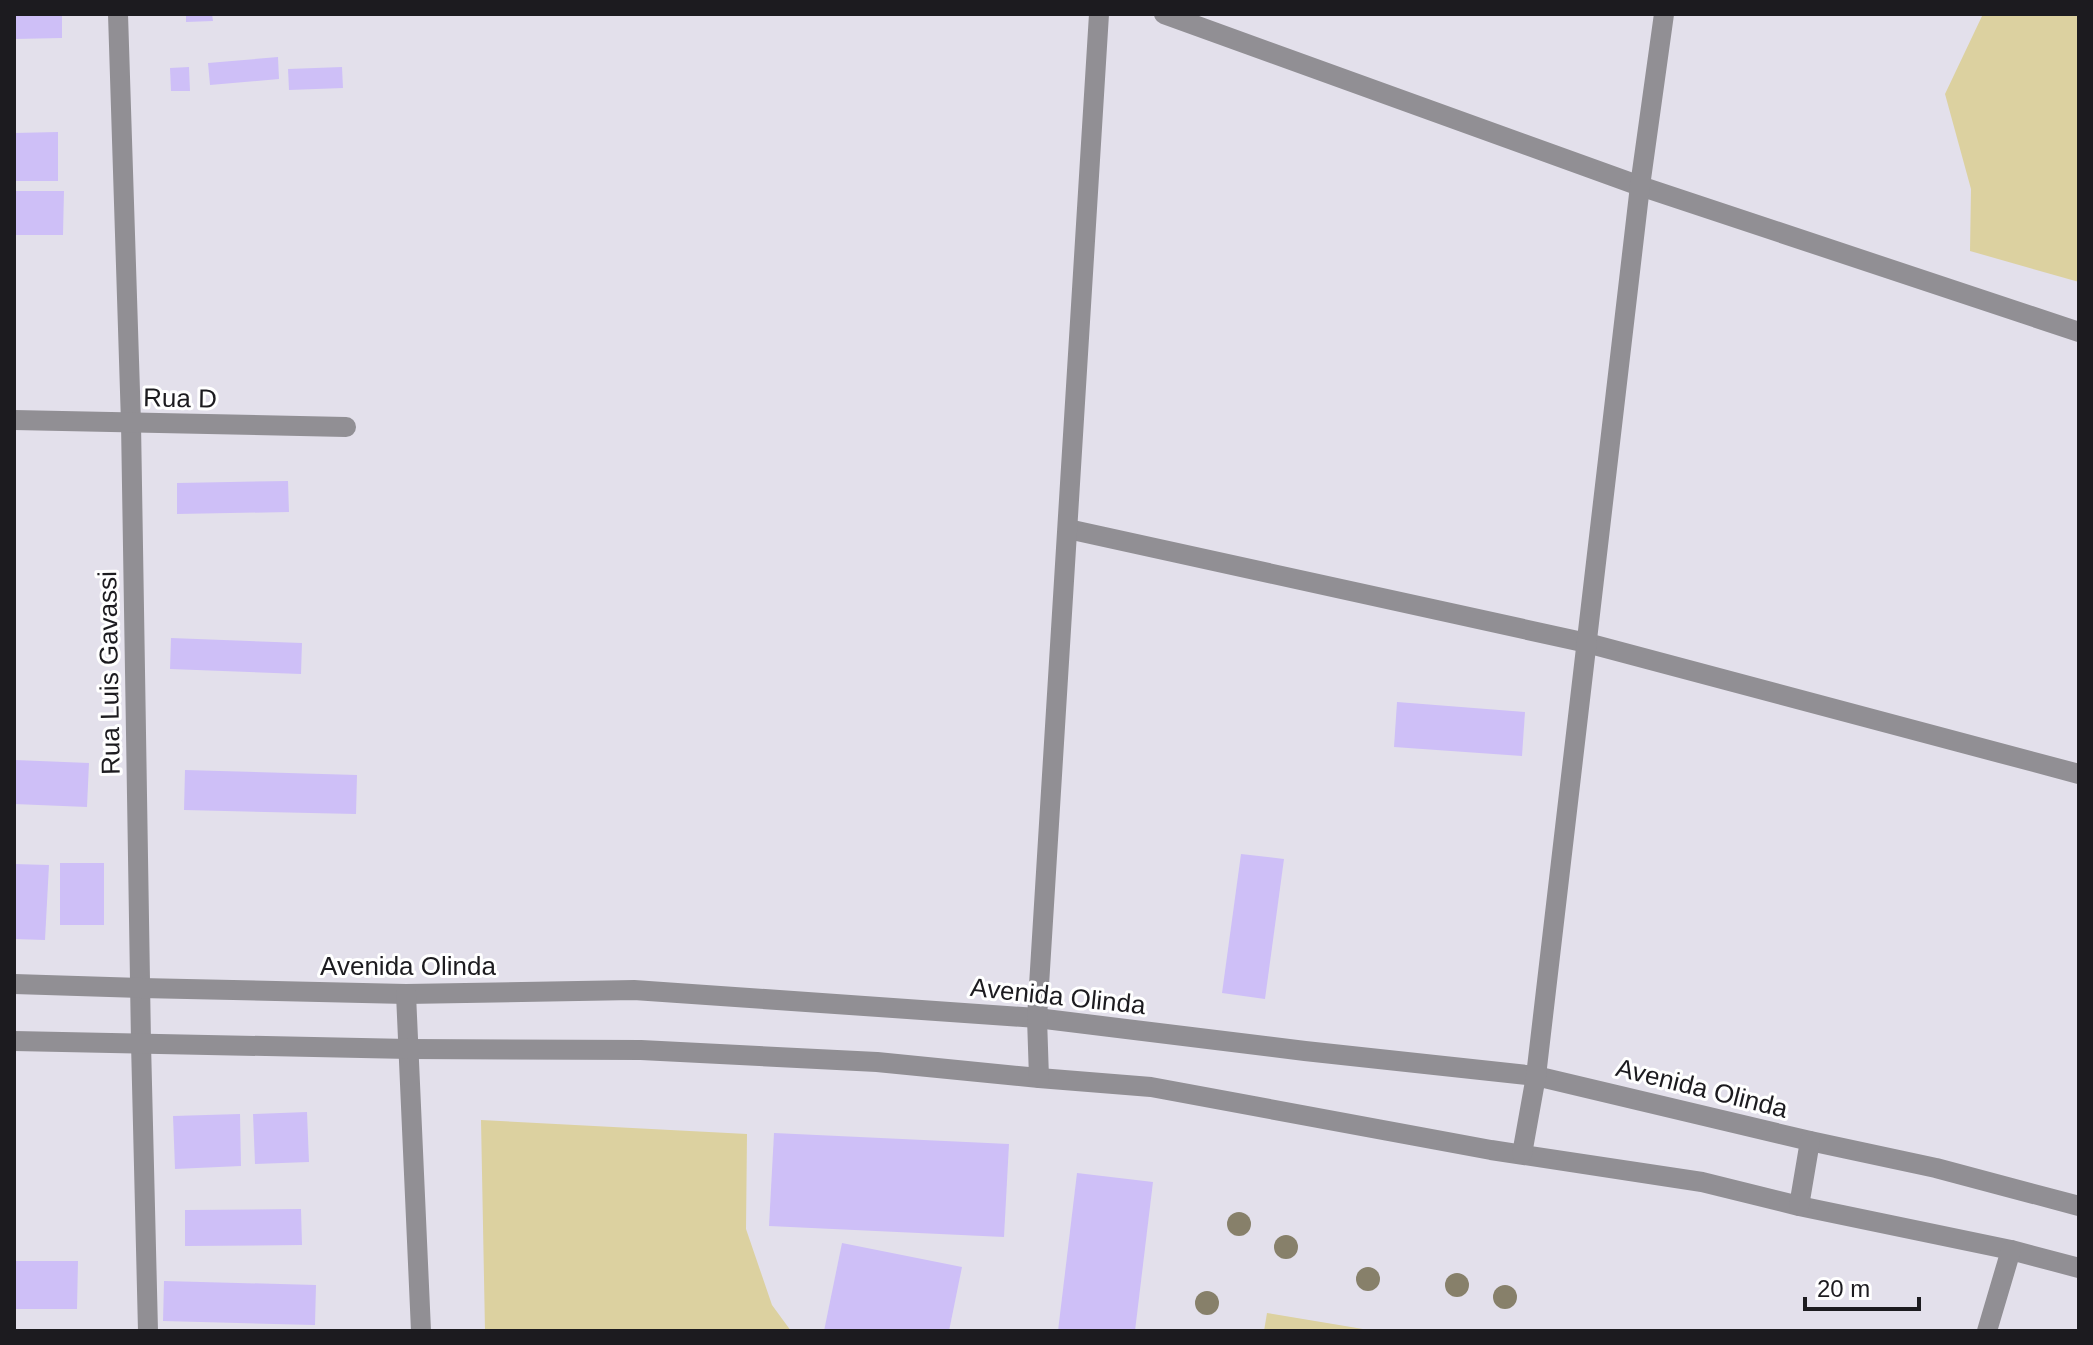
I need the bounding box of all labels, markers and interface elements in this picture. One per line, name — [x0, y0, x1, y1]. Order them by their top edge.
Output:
street label: Rua D — [143, 382, 217, 414]
street label: Rua Luis Gavassi — [92, 571, 126, 775]
street label: Avenida Olinda — [320, 951, 496, 981]
street label: Avenida Olinda — [969, 972, 1148, 1020]
street label: Avenida Olinda — [1613, 1052, 1791, 1124]
scale bar — [1805, 1261, 1919, 1311]
text: 20 m — [1817, 1275, 1870, 1302]

